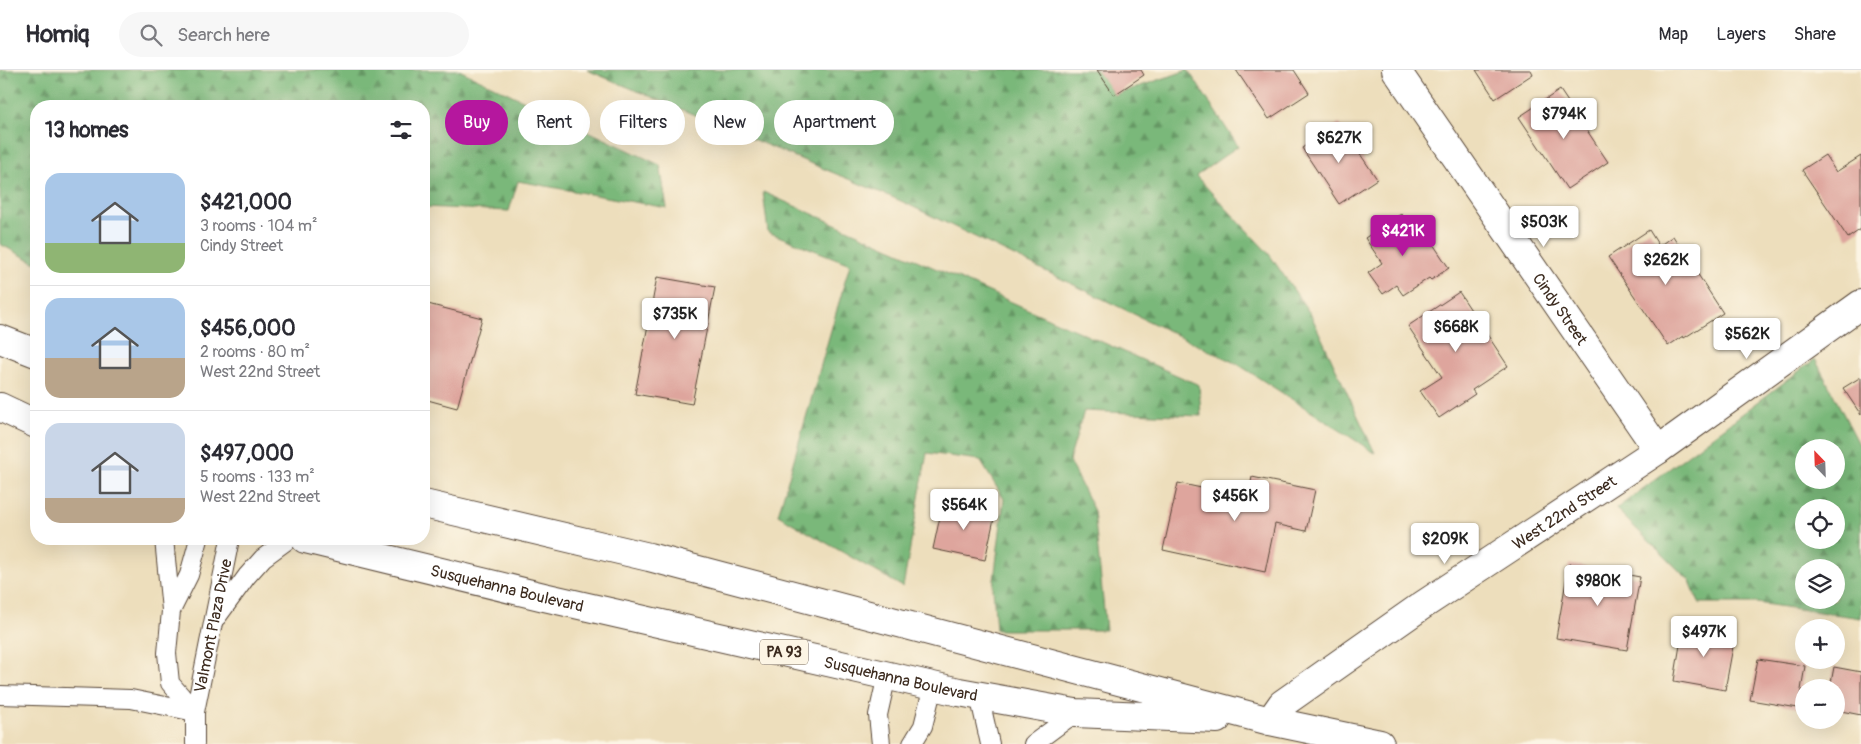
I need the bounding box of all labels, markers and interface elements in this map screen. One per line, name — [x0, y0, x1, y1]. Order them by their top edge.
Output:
search box — [119, 12, 469, 57]
text: Homiq — [25, 20, 89, 49]
icon: search — [137, 21, 165, 49]
text: Search here — [177, 23, 270, 47]
text: Map — [1659, 23, 1688, 46]
text: Layers — [1716, 23, 1766, 46]
text: Share — [1794, 23, 1836, 46]
pin: $794K — [1529, 98, 1599, 140]
chip: Buy — [445, 100, 508, 145]
chip: Rent — [518, 100, 590, 145]
chip: Filters — [600, 100, 685, 145]
chip: New — [695, 100, 764, 145]
chip: Apartment — [774, 100, 894, 145]
text: $794K — [1542, 104, 1586, 124]
icon: filters — [387, 116, 415, 144]
text: 13 homes — [45, 117, 128, 144]
pin: $627K — [1304, 122, 1374, 164]
text: $627K — [1316, 128, 1362, 148]
text: $421,000 — [200, 189, 292, 216]
icon: home — [85, 193, 145, 253]
pin: $503K — [1509, 206, 1579, 248]
text: $503K — [1521, 212, 1567, 232]
pin: $421K — [1368, 214, 1438, 257]
text: 3 rooms · 104 m² — [200, 216, 317, 236]
text: $421K — [1382, 221, 1424, 241]
text: Cindy Street — [200, 236, 283, 256]
pin: $262K — [1631, 244, 1701, 286]
text: $262K — [1643, 250, 1689, 270]
street label: Cindy Street — [1528, 269, 1592, 350]
pin: $735K — [640, 298, 710, 340]
text: $735K — [653, 304, 697, 324]
pin: $668K — [1421, 310, 1491, 353]
text: $456,000 — [200, 315, 296, 342]
text: $668K — [1433, 317, 1479, 337]
icon: home — [85, 318, 145, 378]
pin: $562K — [1712, 318, 1782, 360]
text: $562K — [1724, 324, 1770, 344]
text: 2 rooms · 80 m² — [200, 342, 310, 362]
text: West 22nd Street — [200, 362, 320, 382]
north arrow — [1795, 439, 1845, 489]
map controls — [1795, 439, 1845, 729]
text: $497,000 — [200, 440, 294, 467]
icon: home — [85, 443, 145, 503]
text: 5 rooms · 133 m² — [200, 467, 315, 487]
street label: West 22nd Street — [1509, 471, 1621, 554]
pin: $456K — [1200, 480, 1270, 522]
text: $456K — [1212, 486, 1258, 506]
text: West 22nd Street — [200, 487, 320, 507]
pin: $564K — [929, 488, 999, 531]
text: $564K — [941, 495, 987, 515]
button: locate — [1795, 499, 1845, 549]
pin: $209K — [1410, 522, 1480, 565]
text: $209K — [1422, 529, 1468, 549]
street label: Valmont Plaza Drive — [190, 557, 237, 695]
button: layers — [1795, 559, 1845, 609]
street label: Susquehanna Boulevard — [428, 561, 585, 617]
pin: $980K — [1563, 564, 1633, 607]
text: $980K — [1575, 571, 1621, 591]
pin: $497K — [1669, 616, 1739, 658]
button: + — [1795, 619, 1845, 669]
text: $497K — [1682, 622, 1726, 642]
road number: PA 93 — [760, 640, 808, 664]
street label: Susquehanna Boulevard — [822, 652, 979, 706]
button: − — [1795, 679, 1845, 729]

